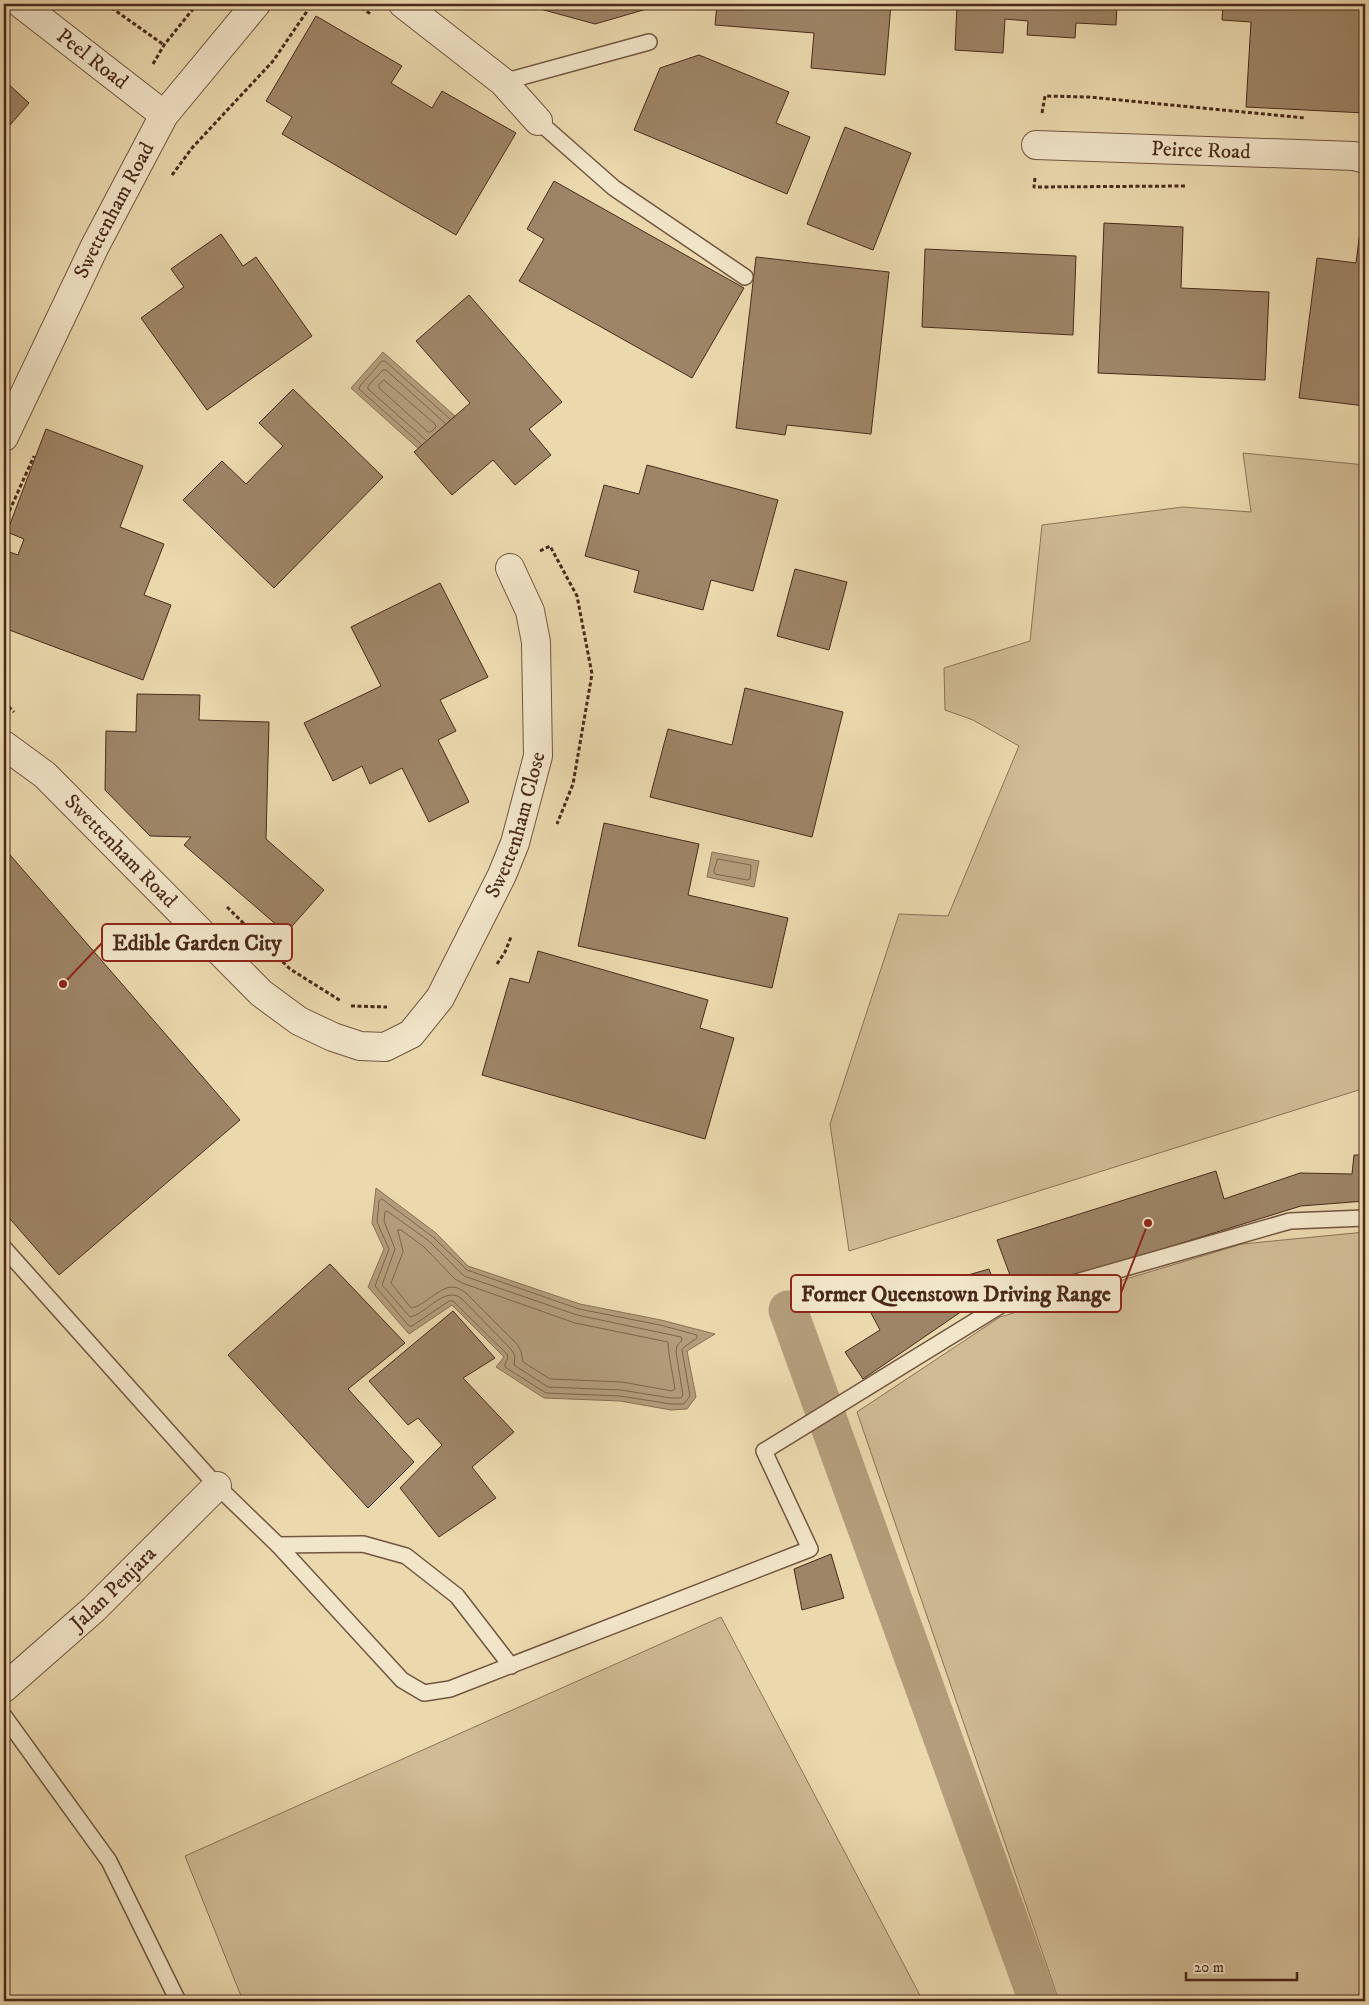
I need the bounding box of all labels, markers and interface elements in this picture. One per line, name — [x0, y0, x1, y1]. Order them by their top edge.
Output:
street label: Peel Road — [51, 23, 134, 95]
street label: Peirce Road — [1151, 136, 1252, 165]
street label: Swettenham Road — [68, 137, 161, 283]
street label: Swettenham Close — [479, 749, 552, 903]
street label: Swettenham Road — [58, 789, 183, 914]
callout: Edible Garden City — [102, 924, 292, 961]
text: Edible Garden City — [112, 930, 282, 957]
callout: Former Queenstown Driving Range — [791, 1275, 1121, 1312]
text: Former Queenstown Driving Range — [801, 1281, 1111, 1308]
street label: Jalan Penjara — [64, 1541, 162, 1638]
scale bar — [1186, 1950, 1298, 1982]
text: 20 m — [1194, 1958, 1224, 1977]

